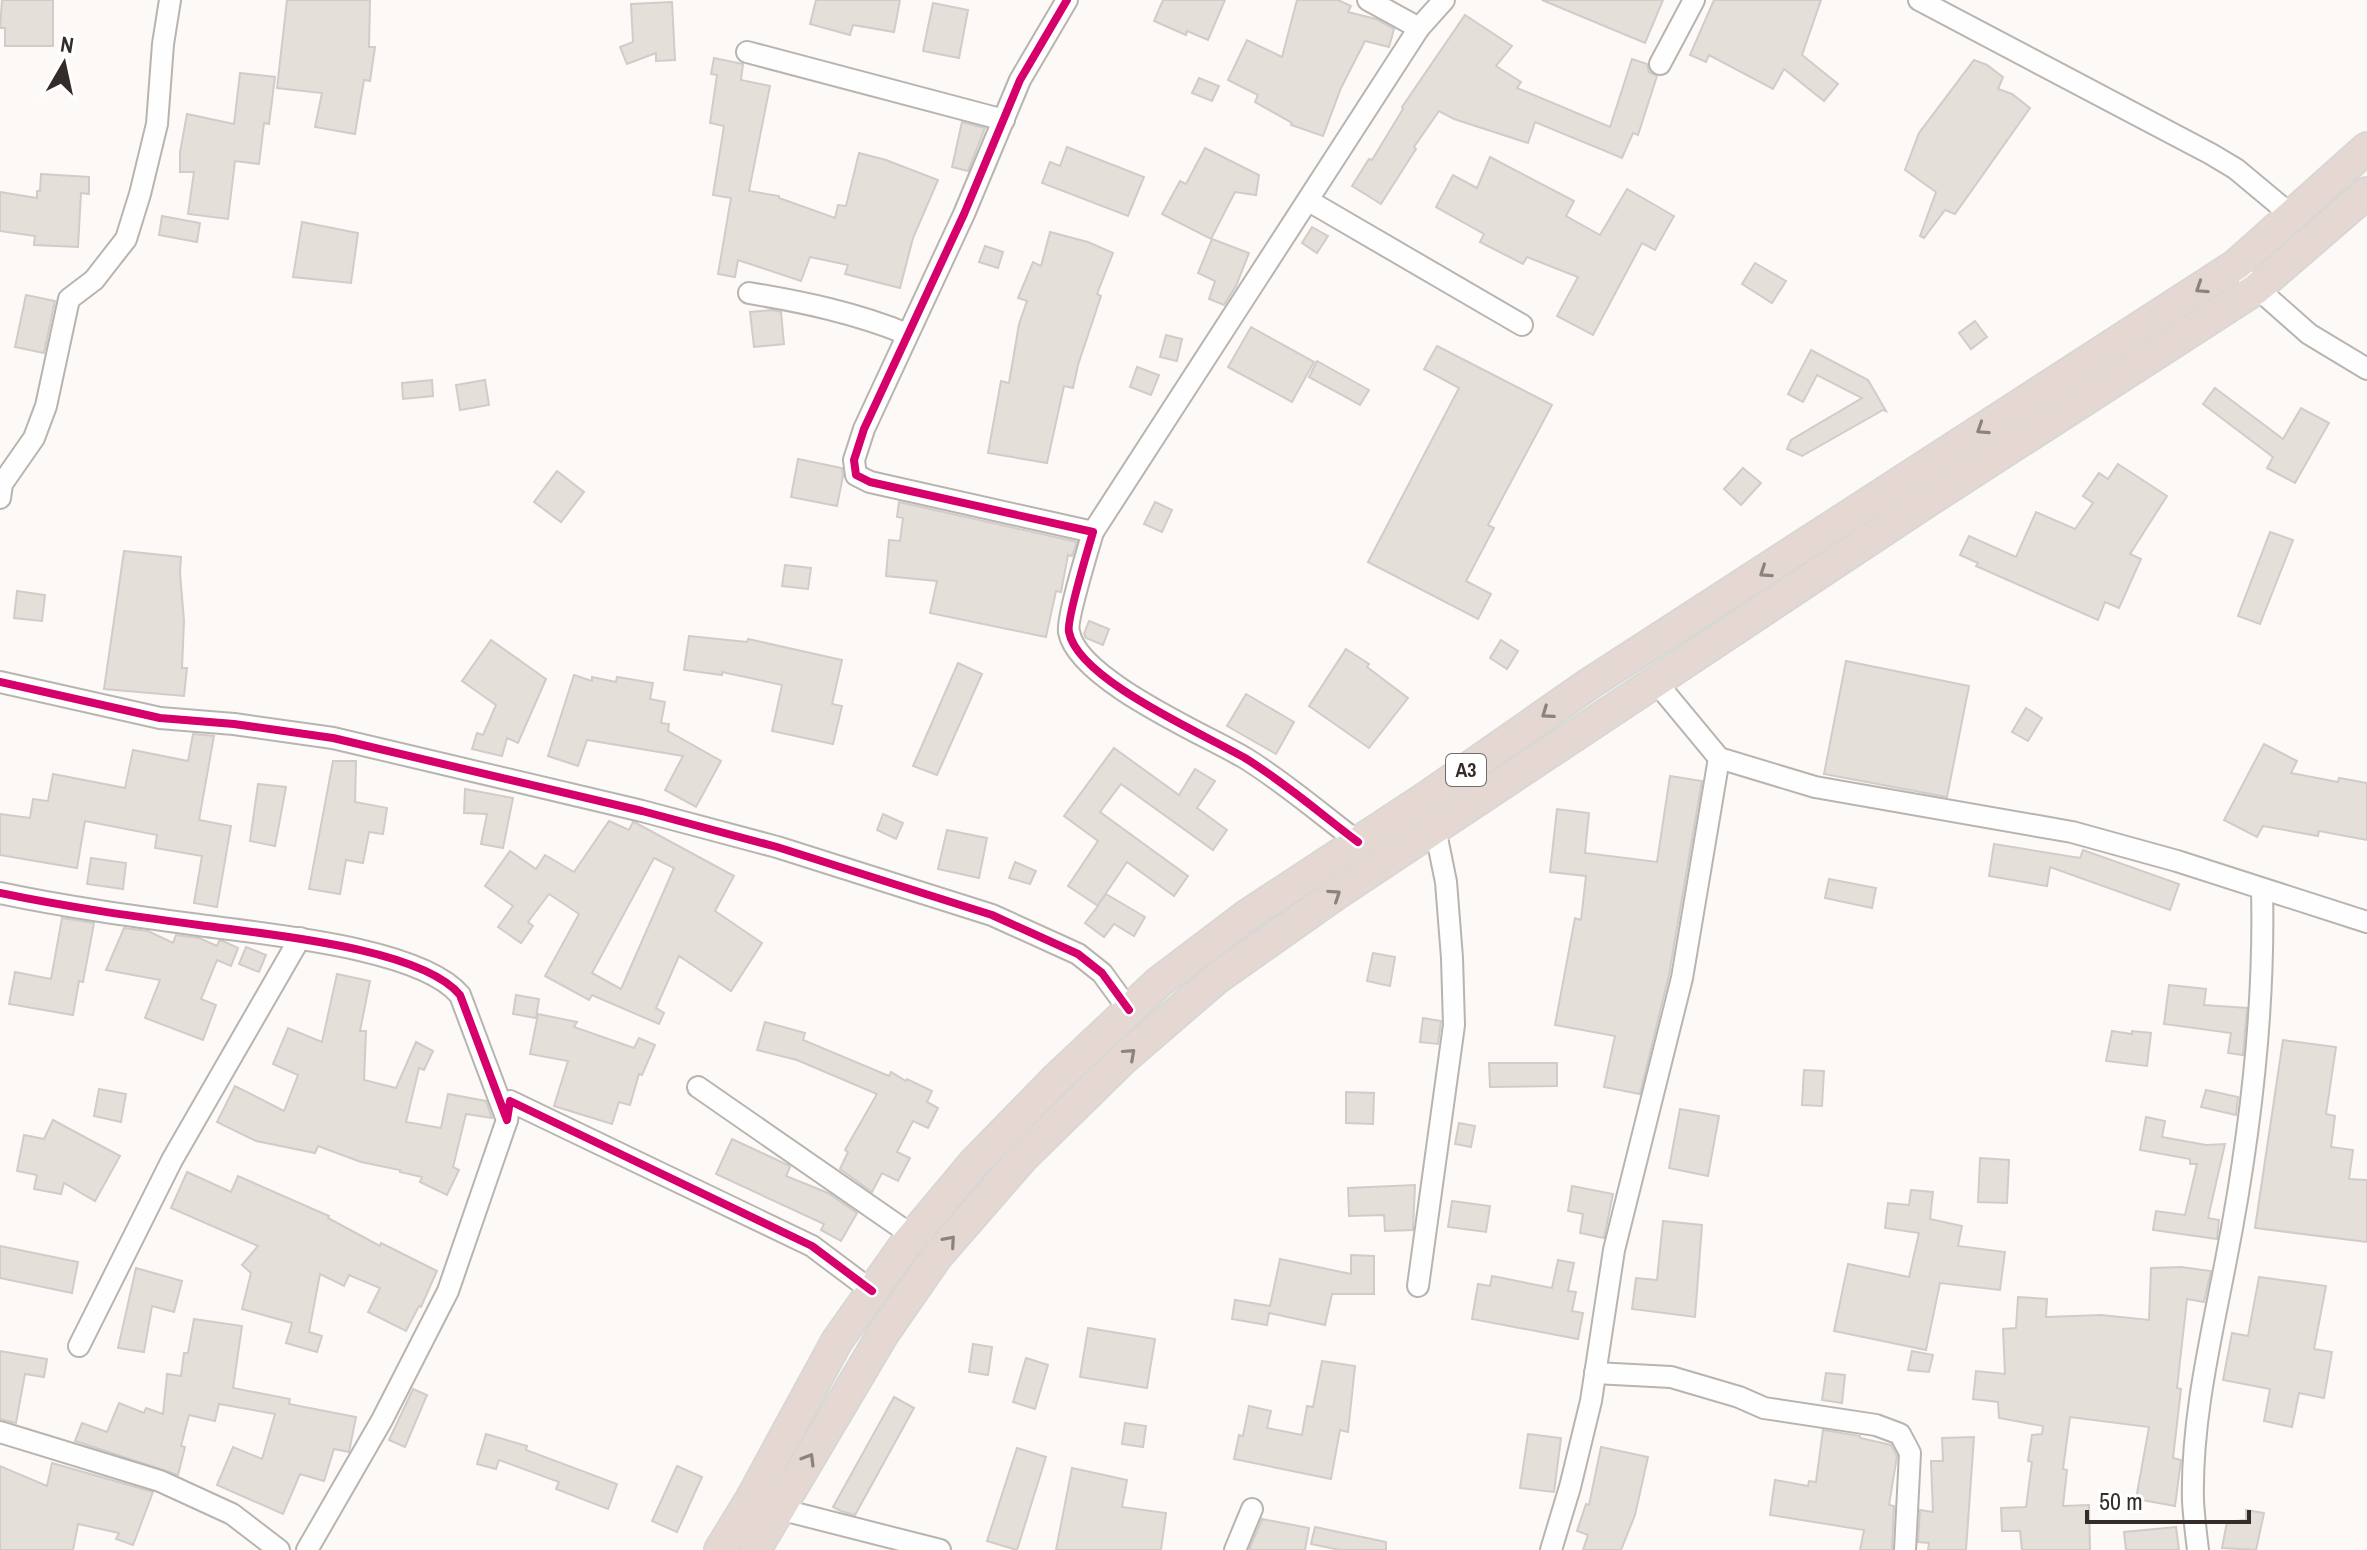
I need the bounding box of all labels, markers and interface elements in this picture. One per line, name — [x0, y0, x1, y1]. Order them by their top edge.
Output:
north arrow — [24, 24, 104, 104]
text: N — [58, 28, 76, 60]
one-way arrow — [2195, 278, 2209, 293]
one-way arrow — [1977, 419, 1991, 434]
one-way arrow — [1759, 562, 1774, 577]
one-way arrow — [1541, 703, 1555, 718]
road number: A3 — [1446, 754, 1486, 786]
one-way arrow — [1327, 890, 1341, 905]
one-way arrow — [1121, 1048, 1135, 1063]
one-way arrow — [940, 1236, 955, 1251]
one-way arrow — [799, 1453, 815, 1468]
scale bar — [2087, 1474, 2249, 1524]
text: 50 m — [2099, 1485, 2143, 1517]

